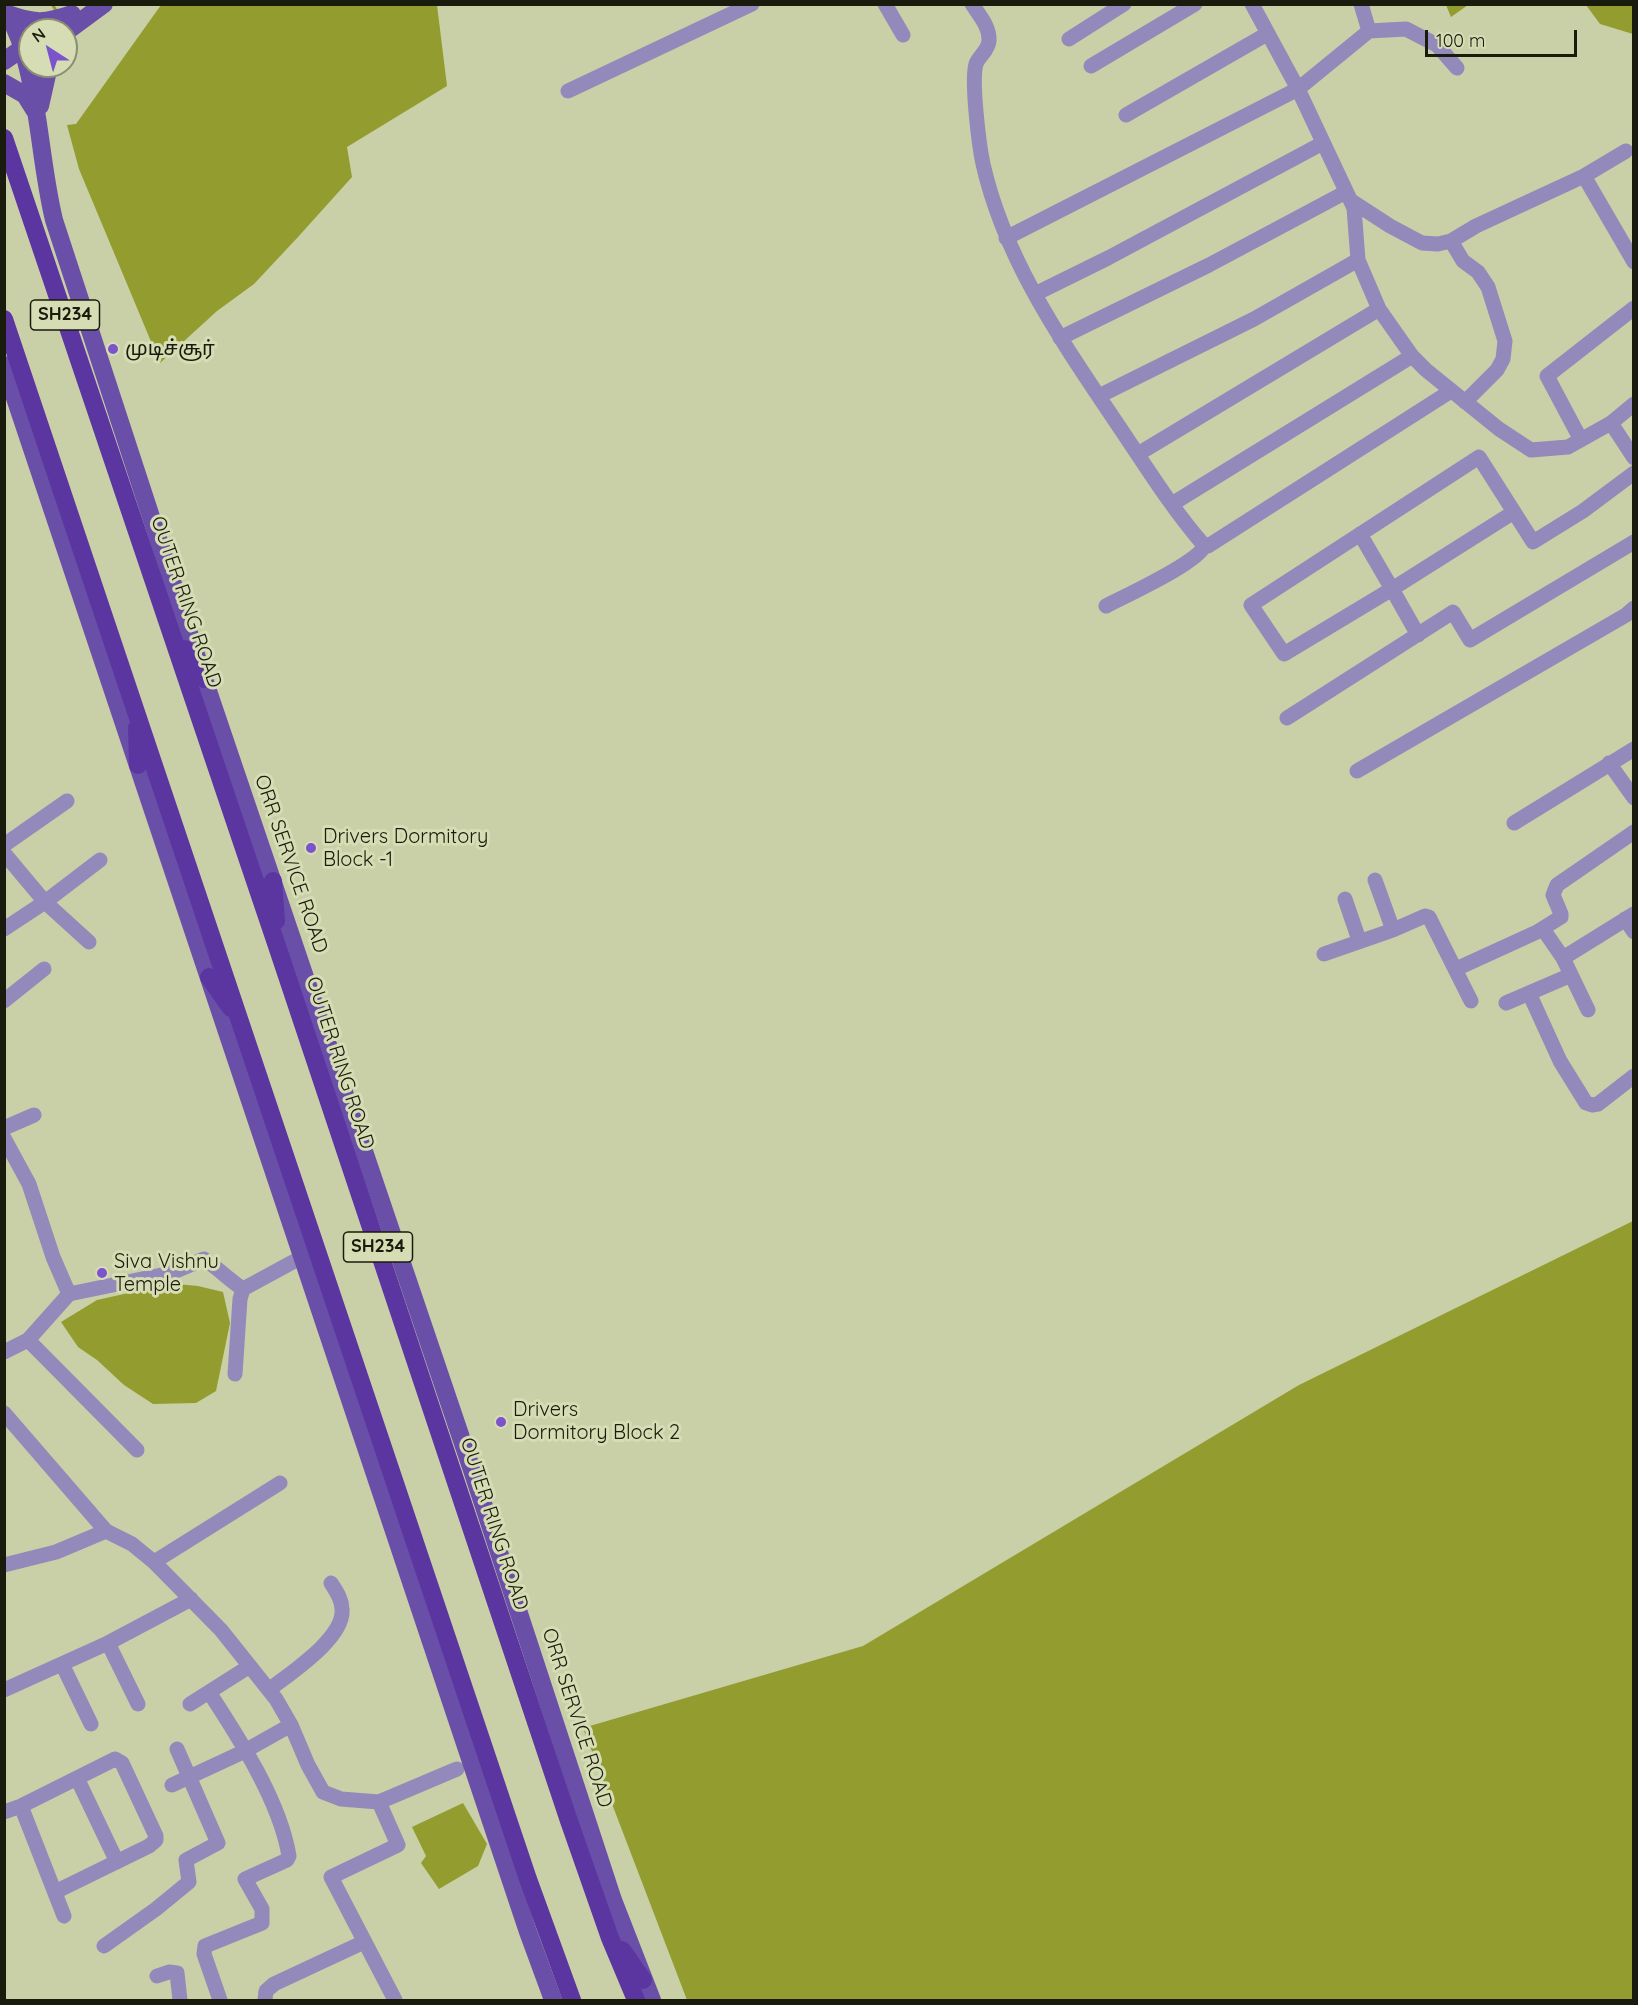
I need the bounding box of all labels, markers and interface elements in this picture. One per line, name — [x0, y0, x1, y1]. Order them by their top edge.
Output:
north arrow — [18, 18, 78, 78]
scale bar — [1428, 18, 1580, 56]
text: N — [28, 24, 49, 47]
text: 100 m — [1436, 29, 1485, 52]
road number: SH234 — [31, 300, 100, 330]
place label: முடிச்சூர் — [125, 337, 215, 361]
marker: முடிச்சூர் — [106, 342, 120, 356]
street label: OUTER RING ROAD — [145, 513, 227, 691]
street label: ORR SERVICE ROAD — [249, 772, 333, 956]
place label: Drivers Dormitory Block -1 — [323, 825, 488, 872]
marker: Drivers Dormitory Block -1 — [304, 841, 318, 855]
street label: OUTER RING ROAD — [301, 974, 379, 1152]
road number: SH234 — [344, 1232, 412, 1262]
place label: Siva Vishnu Temple — [114, 1250, 219, 1297]
marker: Siva Vishnu Temple — [95, 1266, 109, 1280]
place label: Drivers Dormitory Block 2 — [513, 1398, 680, 1445]
marker: Drivers Dormitory Block 2 — [494, 1415, 508, 1429]
street label: OUTER RING ROAD — [455, 1435, 533, 1613]
street label: ORR SERVICE ROAD — [537, 1625, 617, 1811]

